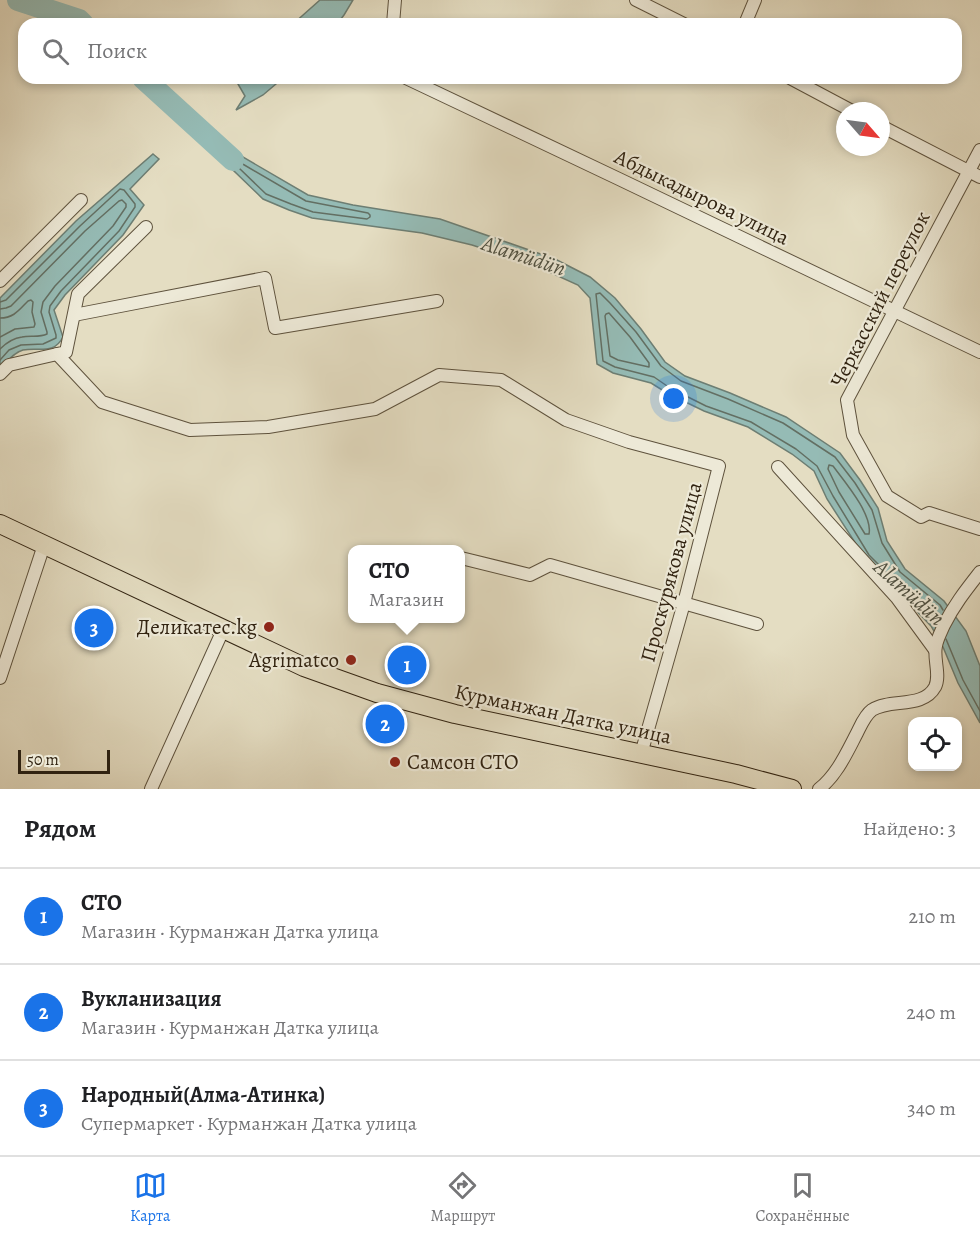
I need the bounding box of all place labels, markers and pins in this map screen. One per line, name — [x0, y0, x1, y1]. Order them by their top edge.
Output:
pin: 3 — [74, 606, 113, 650]
place label: Деликатес.kg — [137, 613, 257, 641]
marker: Деликатес.kg — [262, 620, 276, 634]
pin: 1 — [388, 642, 426, 688]
place label: Agrimatco — [248, 646, 339, 674]
marker: Agrimatco — [344, 653, 358, 667]
pin: 2 — [366, 702, 404, 746]
place label: Самсон СТО — [407, 748, 519, 776]
marker: Самсон СТО — [388, 755, 402, 769]

